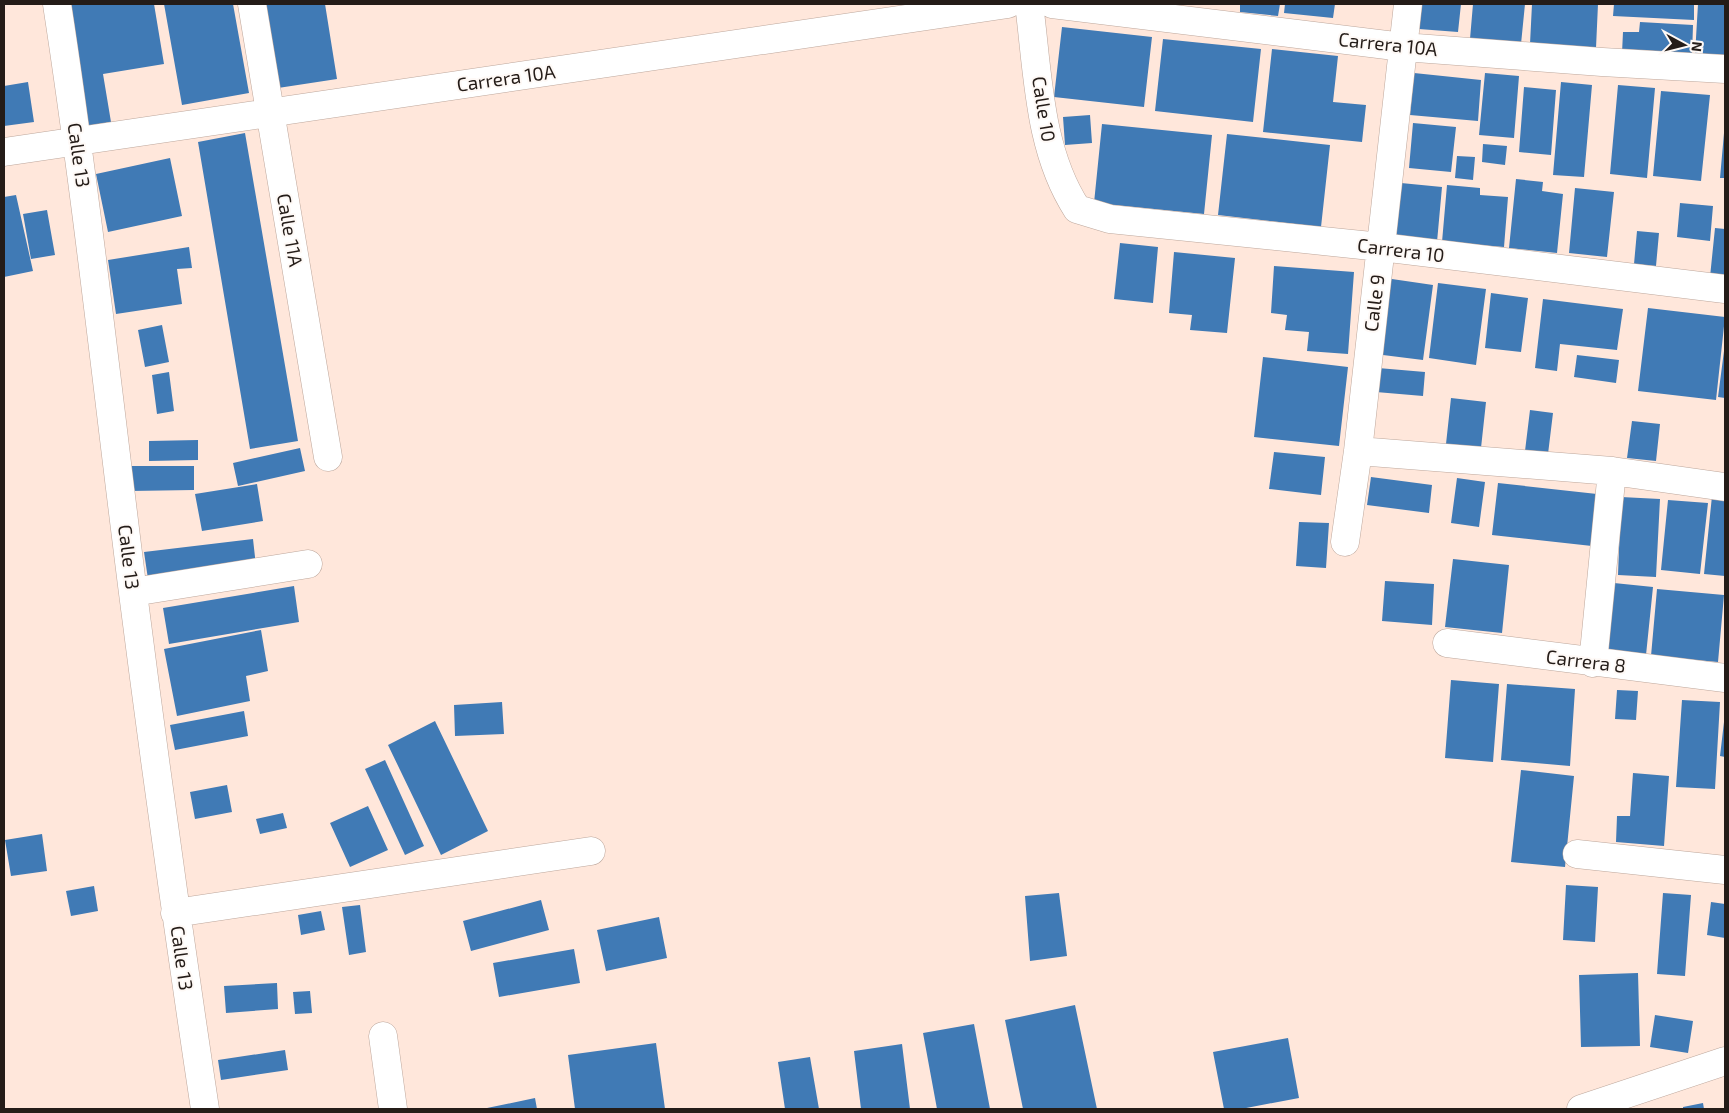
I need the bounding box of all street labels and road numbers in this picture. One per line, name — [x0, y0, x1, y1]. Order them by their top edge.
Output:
street label: Carrera 10A — [1337, 27, 1439, 60]
street label: Carrera 10A — [455, 59, 557, 96]
street label: Calle 10 — [1028, 75, 1061, 143]
street label: Calle 13 — [64, 121, 95, 189]
street label: Calle 11A — [273, 192, 308, 268]
street label: Carrera 10 — [1356, 233, 1446, 266]
street label: Calle 9 — [1359, 273, 1388, 333]
street label: Calle 13 — [114, 523, 145, 591]
street label: Carrera 8 — [1545, 644, 1627, 677]
street label: Calle 13 — [167, 924, 198, 992]

